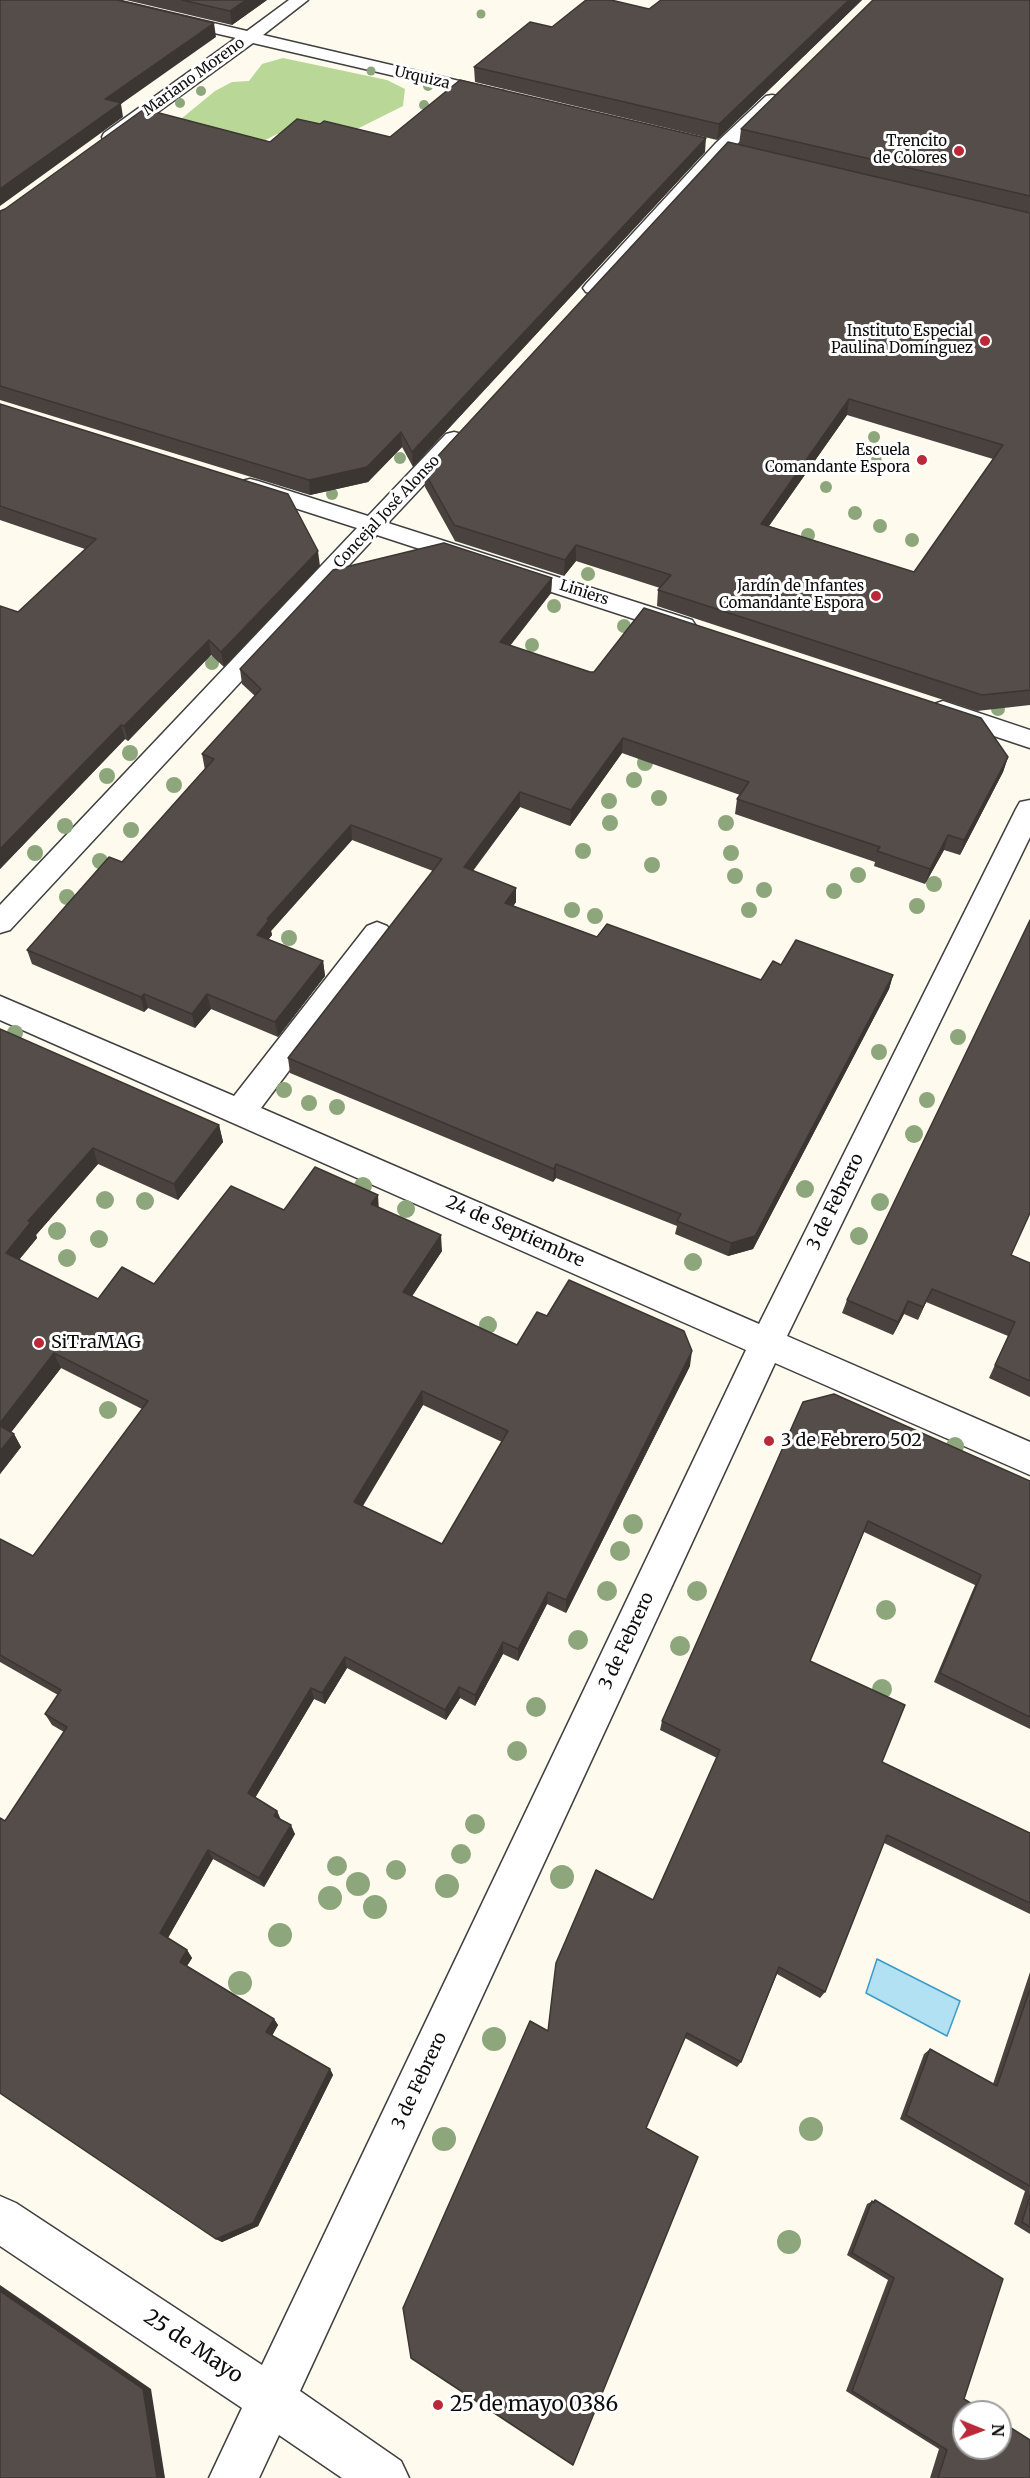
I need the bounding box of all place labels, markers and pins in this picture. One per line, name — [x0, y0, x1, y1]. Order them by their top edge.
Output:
place label: Trencito de Colores — [873, 133, 947, 168]
marker: Trencito de Colores — [952, 144, 966, 158]
place label: Instituto Especial Paulina Domínguez — [831, 323, 973, 358]
marker: Instituto Especial Paulina Domínguez — [978, 334, 992, 348]
place label: Escuela Comandante Espora — [765, 442, 910, 477]
marker: Escuela Comandante Espora — [915, 453, 929, 467]
place label: Jardín de Infantes Comandante Espora — [719, 578, 864, 613]
marker: Jardín de Infantes Comandante Espora — [869, 589, 883, 603]
place label: SiTraMAG — [51, 1332, 141, 1354]
marker: SiTraMAG — [32, 1336, 46, 1350]
place label: 3 de Febrero 502 — [781, 1430, 922, 1452]
marker: 3 de Febrero 502 — [762, 1434, 776, 1448]
place label: 25 de mayo 0386 — [450, 2392, 618, 2418]
marker: 25 de mayo 0386 — [431, 2398, 445, 2412]

